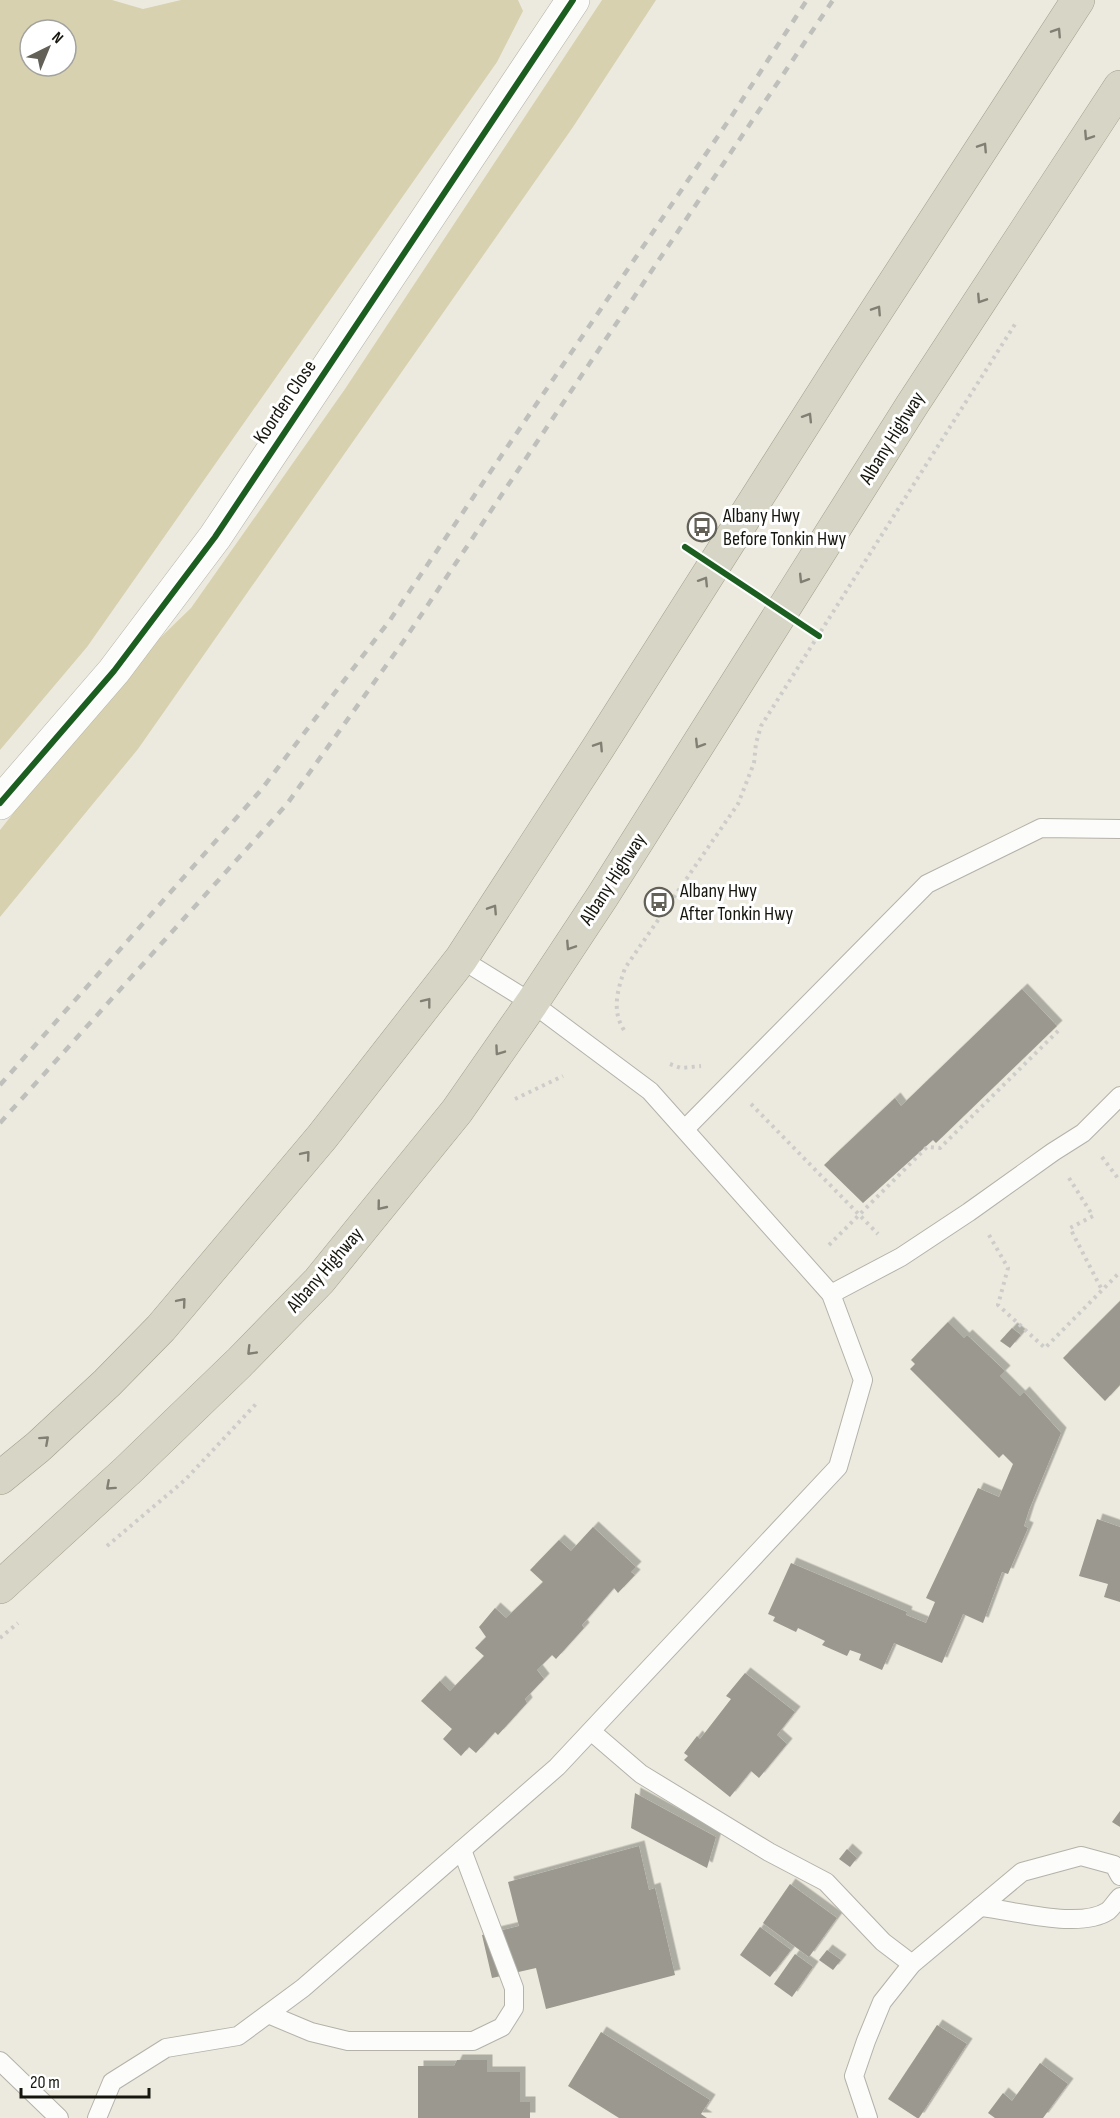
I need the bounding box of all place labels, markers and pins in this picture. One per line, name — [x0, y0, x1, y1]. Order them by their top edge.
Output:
place label: Albany Hwy Before Tonkin Hwy — [722, 504, 846, 551]
bus stop icon: Albany Hwy Before Tonkin Hwy — [686, 511, 718, 543]
place label: Albany Hwy After Tonkin Hwy — [679, 879, 793, 926]
bus stop icon: Albany Hwy After Tonkin Hwy — [643, 886, 675, 918]

